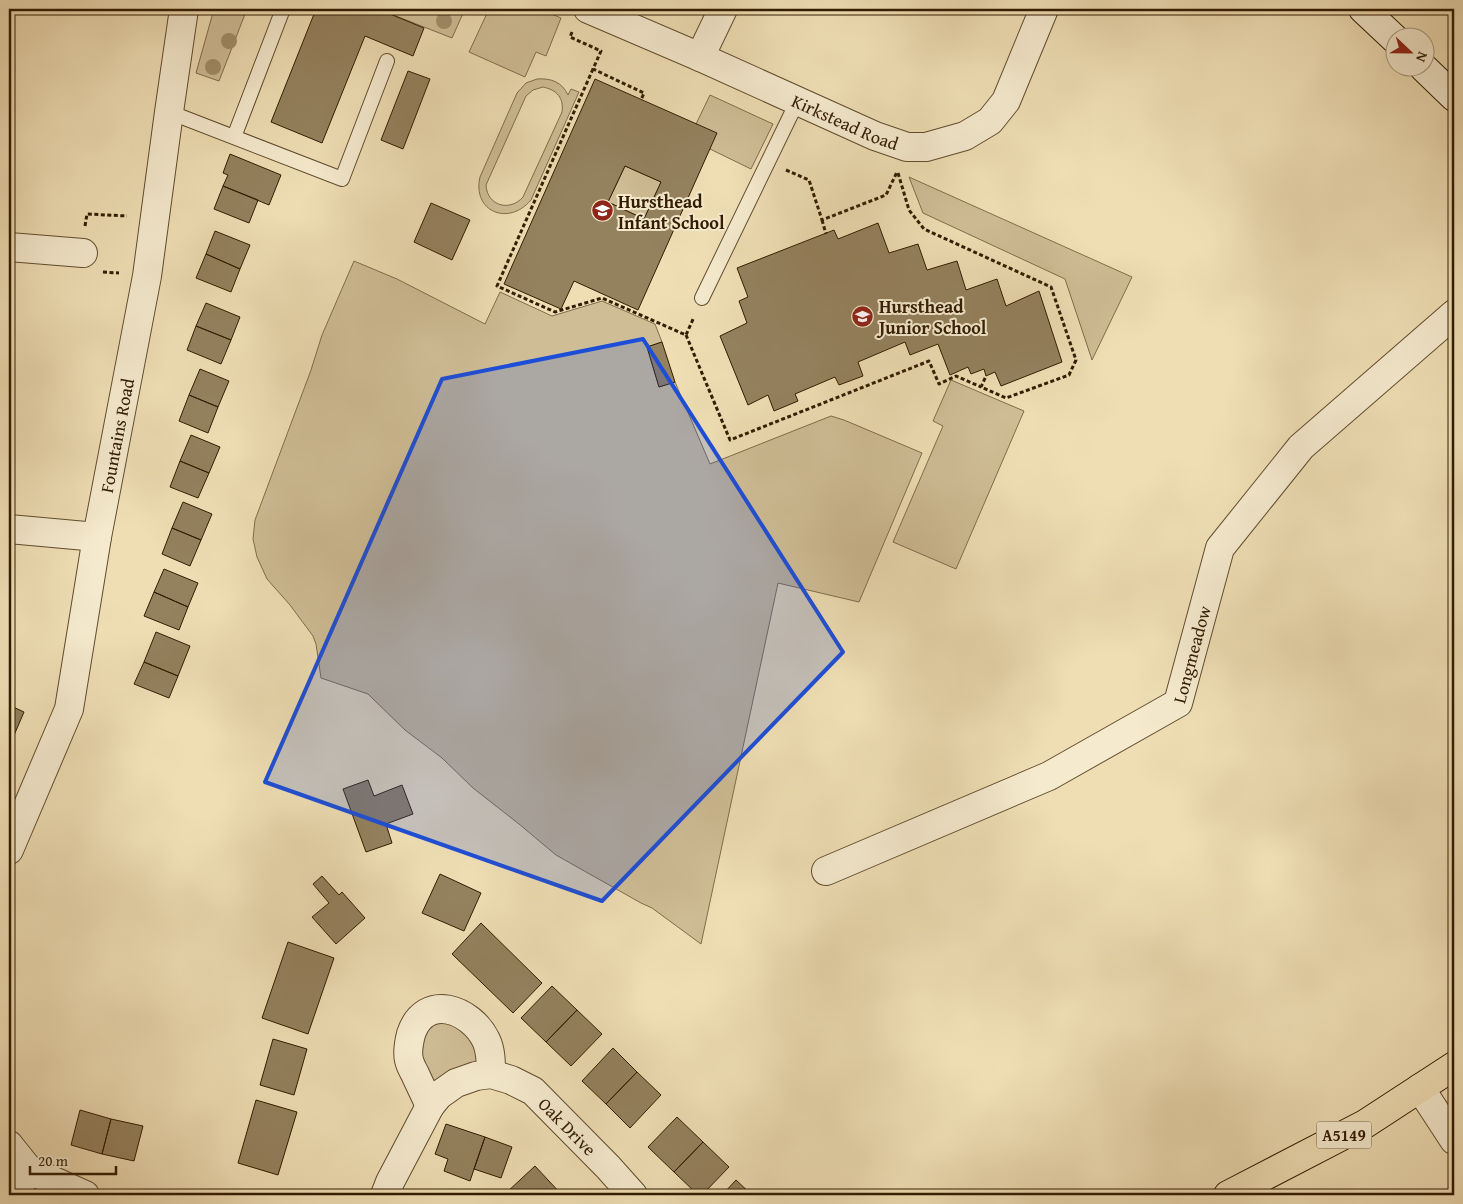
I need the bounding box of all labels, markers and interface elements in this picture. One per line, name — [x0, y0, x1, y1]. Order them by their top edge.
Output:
north arrow — [1386, 28, 1436, 78]
text: N — [1411, 49, 1433, 66]
street label: Kirkstead Road — [788, 87, 903, 157]
place label: Hursthead Infant School — [618, 188, 725, 236]
school or university icon: Hursthead Infant School — [590, 199, 614, 223]
place label: Hursthead Junior School — [876, 293, 987, 341]
school or university icon: Hursthead Junior School — [851, 304, 875, 328]
street label: Fountains Road — [92, 375, 141, 495]
street label: Longmeadow — [1165, 602, 1217, 706]
street label: Oak Drive — [532, 1091, 603, 1162]
road number: A5149 — [1316, 1122, 1372, 1148]
scale bar — [30, 1144, 116, 1176]
text: 20 m — [38, 1150, 69, 1171]

